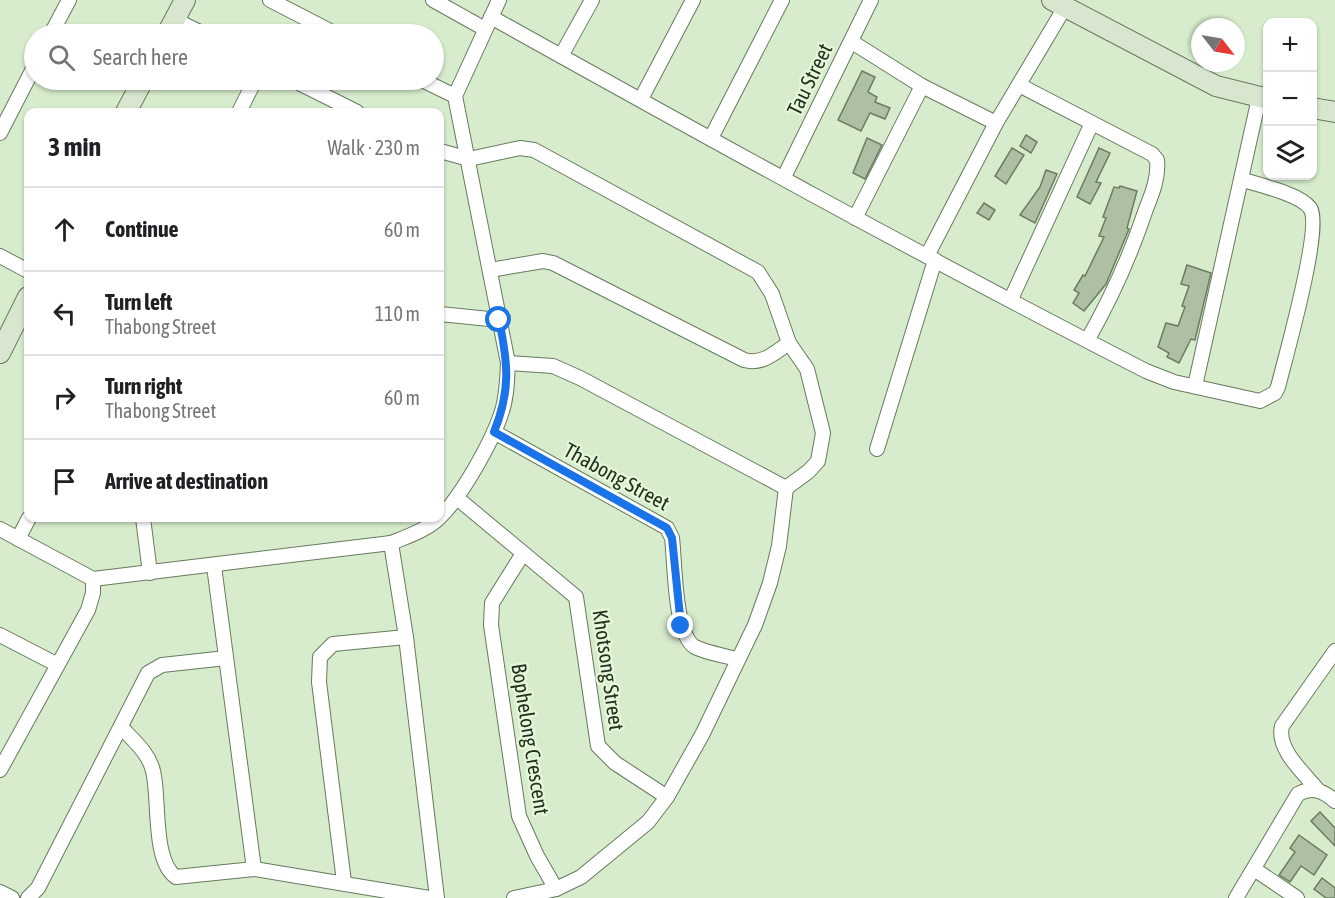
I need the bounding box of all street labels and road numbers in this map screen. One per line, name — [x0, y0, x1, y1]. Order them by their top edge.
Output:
street label: Tau Street — [781, 39, 837, 119]
street label: Thabong Street — [560, 437, 674, 515]
street label: Khotsong Street — [589, 608, 629, 732]
street label: Bophelong Crescent — [507, 662, 555, 816]

